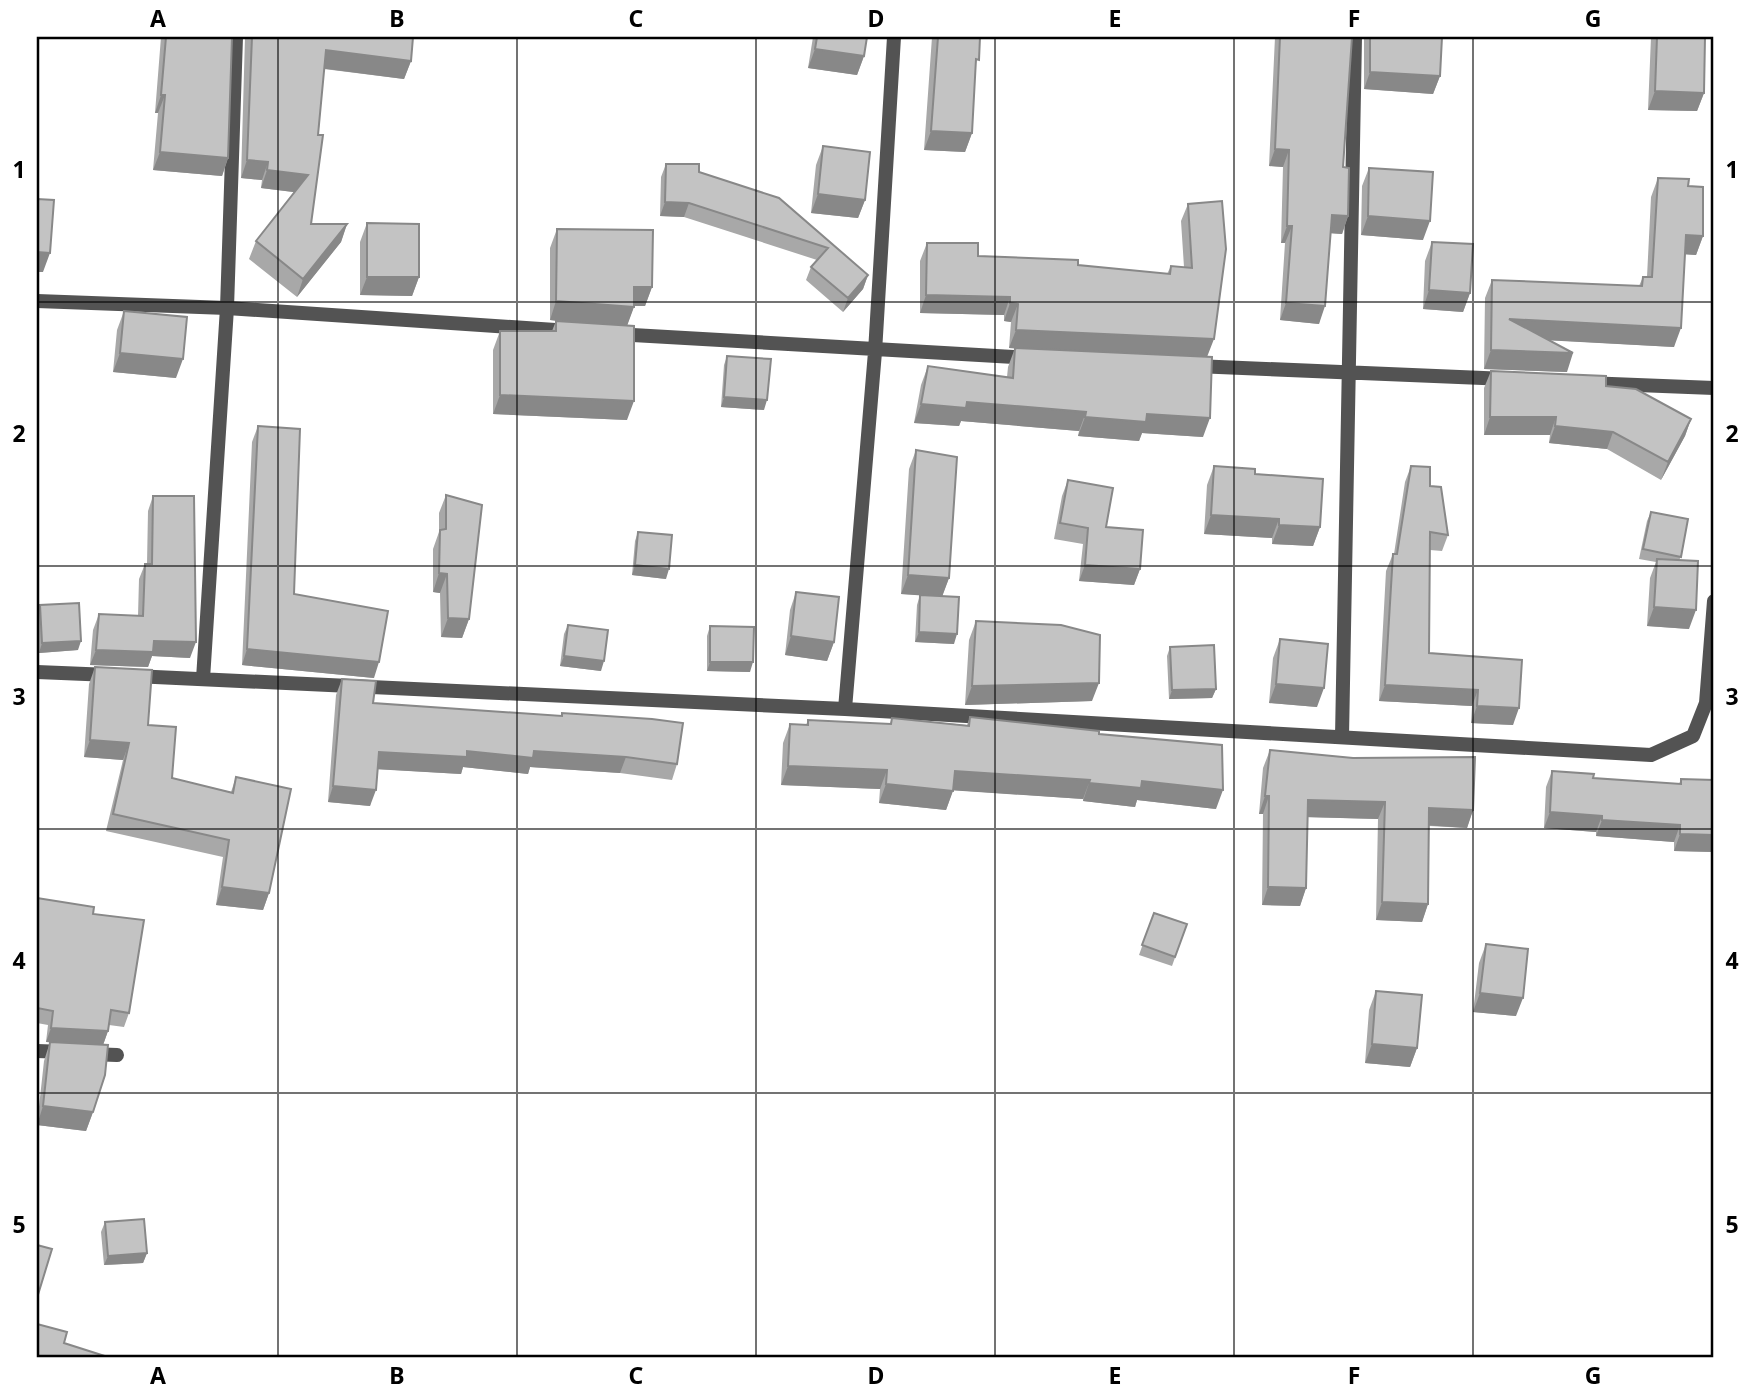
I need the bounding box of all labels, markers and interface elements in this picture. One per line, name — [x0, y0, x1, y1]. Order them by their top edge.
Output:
text: A — [150, 2, 166, 34]
text: B — [389, 2, 405, 34]
text: C — [629, 2, 644, 34]
text: D — [868, 2, 884, 34]
text: E — [1109, 2, 1121, 34]
text: F — [1348, 2, 1360, 34]
text: G — [1585, 2, 1601, 34]
text: 1 — [12, 153, 26, 185]
text: 1 — [1725, 153, 1739, 185]
text: 2 — [12, 417, 26, 449]
text: 2 — [1725, 417, 1739, 449]
text: 3 — [12, 680, 26, 712]
text: 3 — [1725, 680, 1739, 712]
text: 4 — [12, 944, 26, 976]
text: 4 — [1725, 944, 1739, 976]
text: 5 — [12, 1208, 26, 1240]
text: 5 — [1725, 1208, 1739, 1240]
text: A — [150, 1359, 166, 1391]
text: B — [389, 1359, 405, 1391]
text: C — [629, 1359, 644, 1391]
text: D — [868, 1359, 884, 1391]
text: E — [1109, 1359, 1121, 1391]
text: F — [1348, 1359, 1360, 1391]
text: G — [1585, 1359, 1601, 1391]

